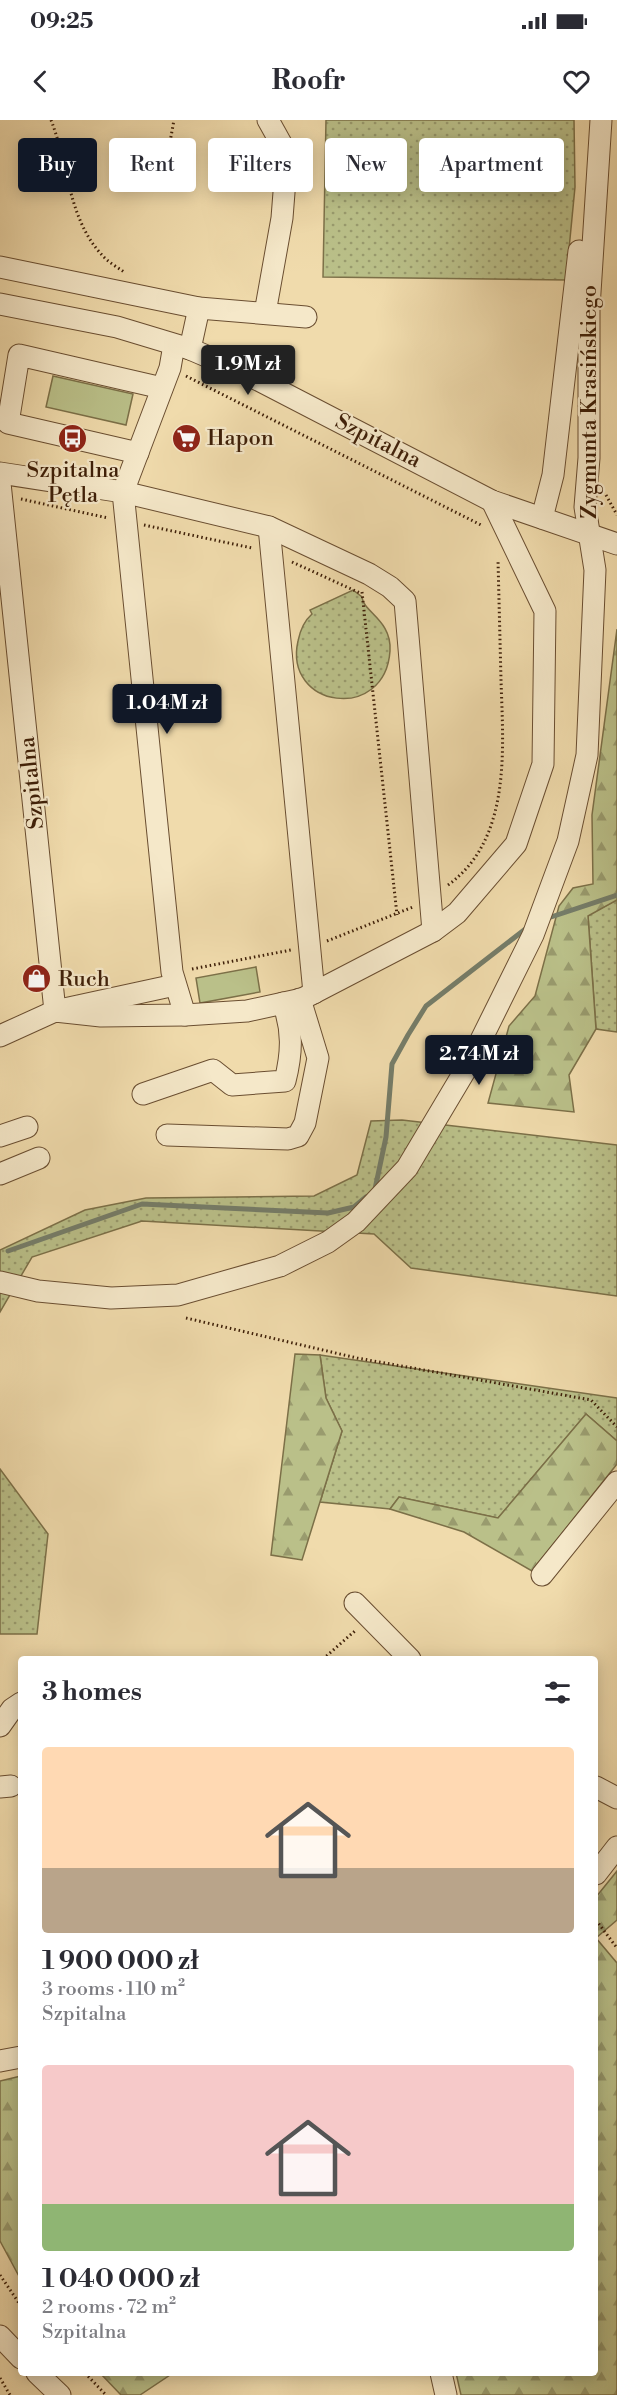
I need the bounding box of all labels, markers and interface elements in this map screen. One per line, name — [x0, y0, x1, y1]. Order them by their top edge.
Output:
text: 09:25 — [30, 8, 93, 35]
text: Roofr — [271, 64, 346, 98]
icon: back — [24, 65, 57, 98]
icon: heart — [560, 65, 593, 98]
chip: Buy — [18, 138, 97, 192]
chip: Rent — [109, 138, 196, 192]
chip: Filters — [208, 138, 313, 192]
chip: New — [325, 138, 407, 192]
chip: Apartment — [419, 138, 564, 192]
street label: Zygmunta Krasińskiego — [576, 285, 603, 519]
pin: 1.9M zł — [193, 345, 303, 396]
text: 1.9M zł — [215, 352, 281, 377]
street label: Szpitalna — [330, 408, 426, 475]
bus stop icon: Szpitalna Pętla — [57, 422, 89, 454]
supermarket icon: Hapon — [170, 422, 202, 454]
place label: Hapon — [207, 425, 274, 452]
place label: Szpitalna Pętla — [27, 457, 120, 509]
pin: 1.04M zł — [105, 684, 229, 735]
text: 1.04M zł — [126, 691, 208, 716]
street label: Szpitalna — [14, 735, 50, 831]
shop icon: Ruch — [21, 963, 53, 995]
place label: Ruch — [58, 966, 110, 993]
pin: 2.74M zł — [417, 1035, 541, 1086]
text: 2.74M zł — [439, 1042, 519, 1067]
text: 3 homes — [42, 1676, 142, 1708]
icon: filters — [541, 1676, 574, 1709]
icon: home — [254, 1786, 362, 1894]
text: 1 900 000 zł — [42, 1945, 199, 1977]
text: 3 rooms · 110 m² — [42, 1977, 185, 2002]
text: Szpitalna — [42, 2002, 126, 2027]
icon: home — [254, 2104, 362, 2212]
text: 1 040 000 zł — [42, 2263, 200, 2295]
text: 2 rooms · 72 m² — [42, 2295, 176, 2320]
text: Szpitalna — [42, 2320, 126, 2345]

